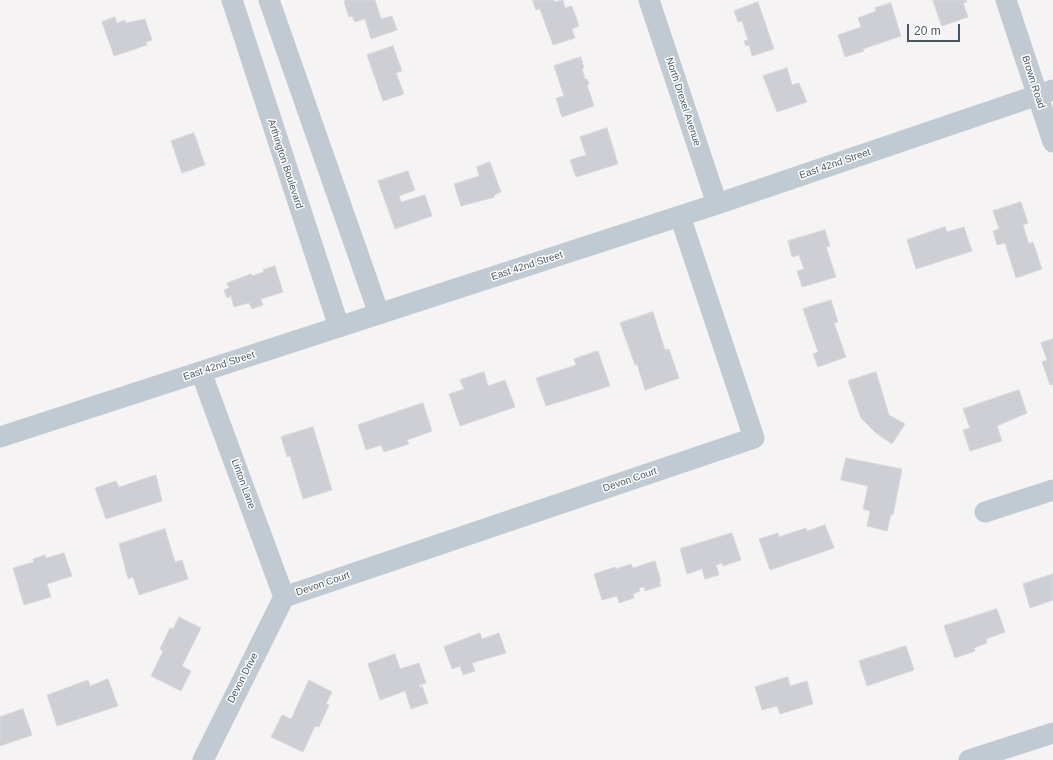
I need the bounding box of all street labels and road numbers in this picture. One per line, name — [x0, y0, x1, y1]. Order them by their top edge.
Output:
street label: Brown Road — [1019, 54, 1047, 110]
street label: North Drexel Avenue — [663, 56, 703, 148]
street label: Arthington Boulevard — [265, 118, 305, 210]
street label: East 42nd Street — [798, 146, 872, 182]
street label: East 42nd Street — [490, 249, 564, 283]
street label: East 42nd Street — [182, 349, 256, 383]
street label: Linton Lane — [228, 457, 258, 511]
street label: Devon Court — [602, 465, 658, 495]
street label: Devon Court — [295, 569, 351, 599]
street label: Devon Drive — [225, 651, 261, 705]

